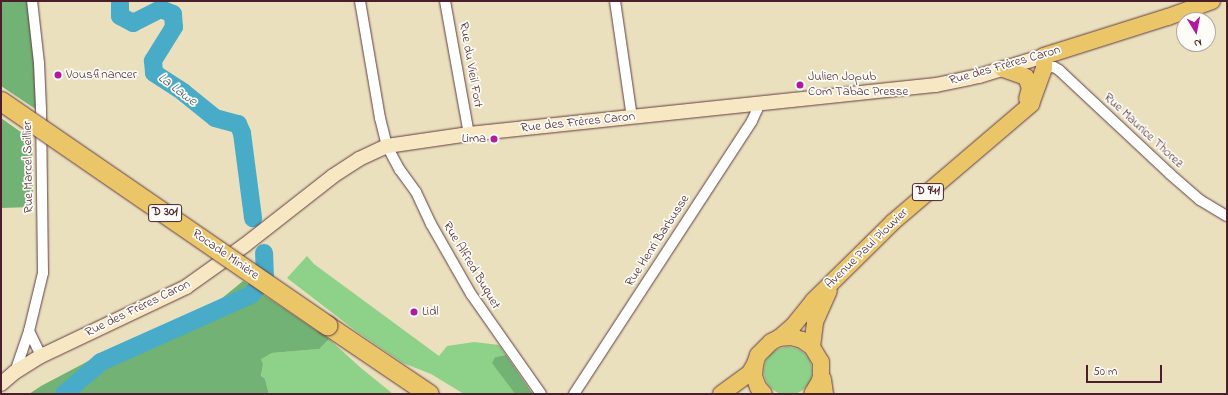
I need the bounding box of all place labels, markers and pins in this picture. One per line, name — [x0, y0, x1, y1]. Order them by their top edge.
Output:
place label: Vousfinancer — [66, 67, 137, 83]
marker: Vousfinancer — [53, 70, 63, 80]
place label: Julien Jopub Com Tabac Presse — [808, 70, 908, 101]
marker: Julien Jopub Com Tabac Presse — [795, 80, 805, 90]
place label: Lima — [462, 131, 486, 147]
marker: Lima — [489, 134, 499, 144]
place label: Lidl — [422, 304, 439, 320]
marker: Lidl — [409, 307, 419, 317]

